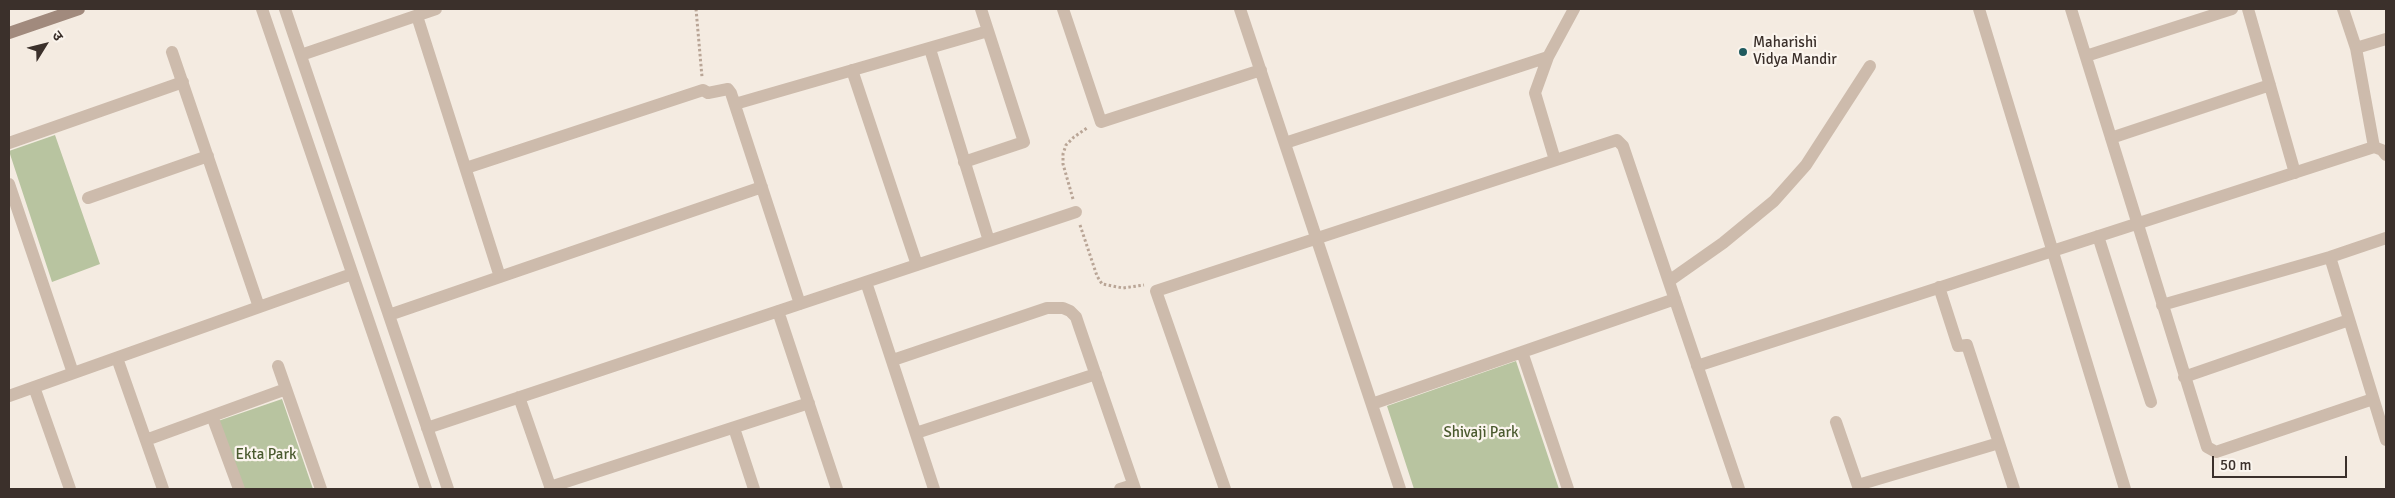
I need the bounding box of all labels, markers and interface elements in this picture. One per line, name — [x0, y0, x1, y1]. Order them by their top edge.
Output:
north arrow — [20, 20, 70, 70]
text: उ — [48, 28, 67, 44]
place label: Maharishi Vidya Mandir — [1753, 34, 1837, 69]
marker: Maharishi Vidya Mandir — [1737, 46, 1749, 58]
park label: Shivaji Park — [1443, 424, 1519, 442]
park label: Ekta Park — [236, 446, 296, 464]
scale bar — [2215, 446, 2350, 478]
text: 50 m — [2220, 456, 2251, 474]

